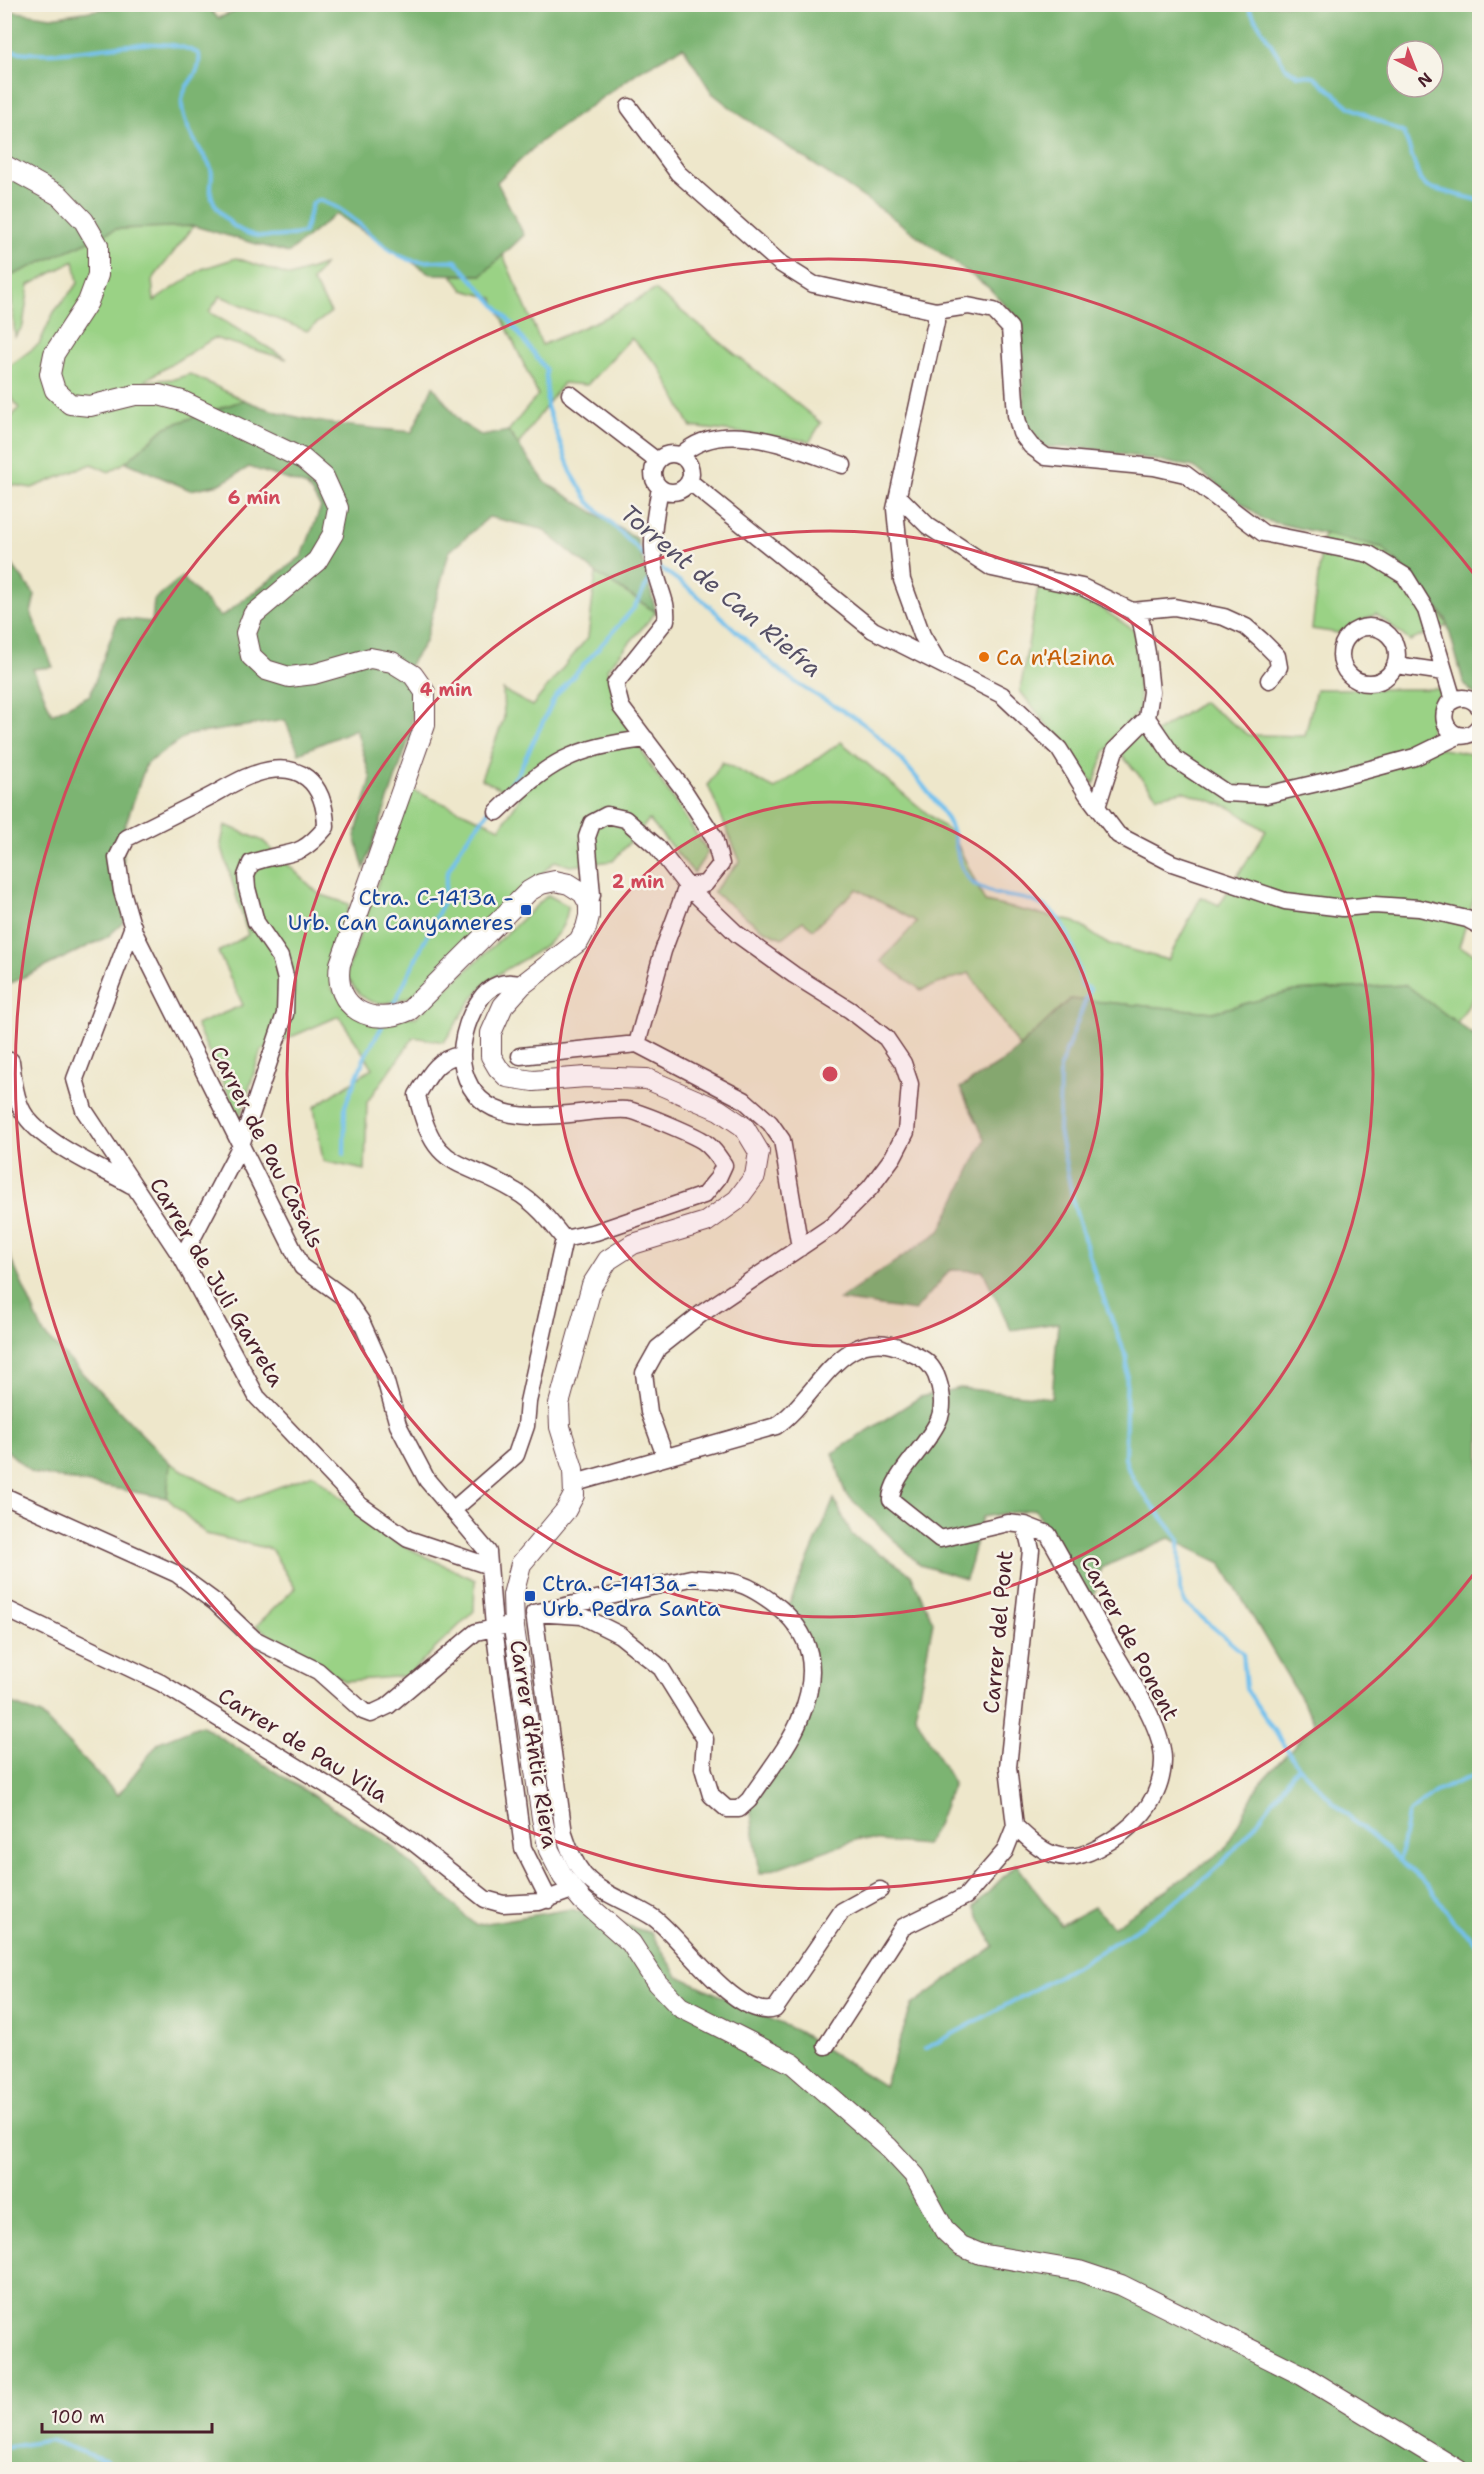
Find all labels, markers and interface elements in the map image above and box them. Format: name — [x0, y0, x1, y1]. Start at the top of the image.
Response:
north arrow — [1385, 39, 1445, 99]
text: N — [1413, 68, 1436, 92]
text: 6 min — [228, 486, 280, 510]
water label: Torrent de Can Riefra — [614, 497, 828, 685]
place label: Ca n'Alzina — [996, 643, 1115, 672]
marker: Ca n'Alzina — [977, 650, 991, 664]
text: 4 min — [420, 678, 472, 702]
text: 2 min — [612, 870, 664, 894]
place label: Ctra. C-1413a - Urb. Can Canyameres — [288, 883, 514, 937]
marker: Ctra. C-1413a - Urb. Can Canyameres — [519, 903, 533, 917]
street label: Carrer de Pau Casals — [203, 1041, 331, 1253]
centre of rings — [820, 1064, 840, 1084]
street label: Carrer de Juli Garreta — [143, 1172, 291, 1392]
street label: Carrer del Pont — [976, 1549, 1020, 1715]
street label: Carrer de Ponent — [1074, 1550, 1186, 1726]
place label: Ctra. C-1413a - Urb. Pedra Santa — [542, 1569, 721, 1623]
marker: Ctra. C-1413a - Urb. Pedra Santa — [523, 1589, 537, 1603]
street label: Carrer d'Antic Riera — [503, 1638, 565, 1851]
street label: Carrer de Pau Vila — [212, 1681, 394, 1809]
scale bar — [42, 2396, 212, 2434]
text: 100 m — [51, 2405, 105, 2429]

